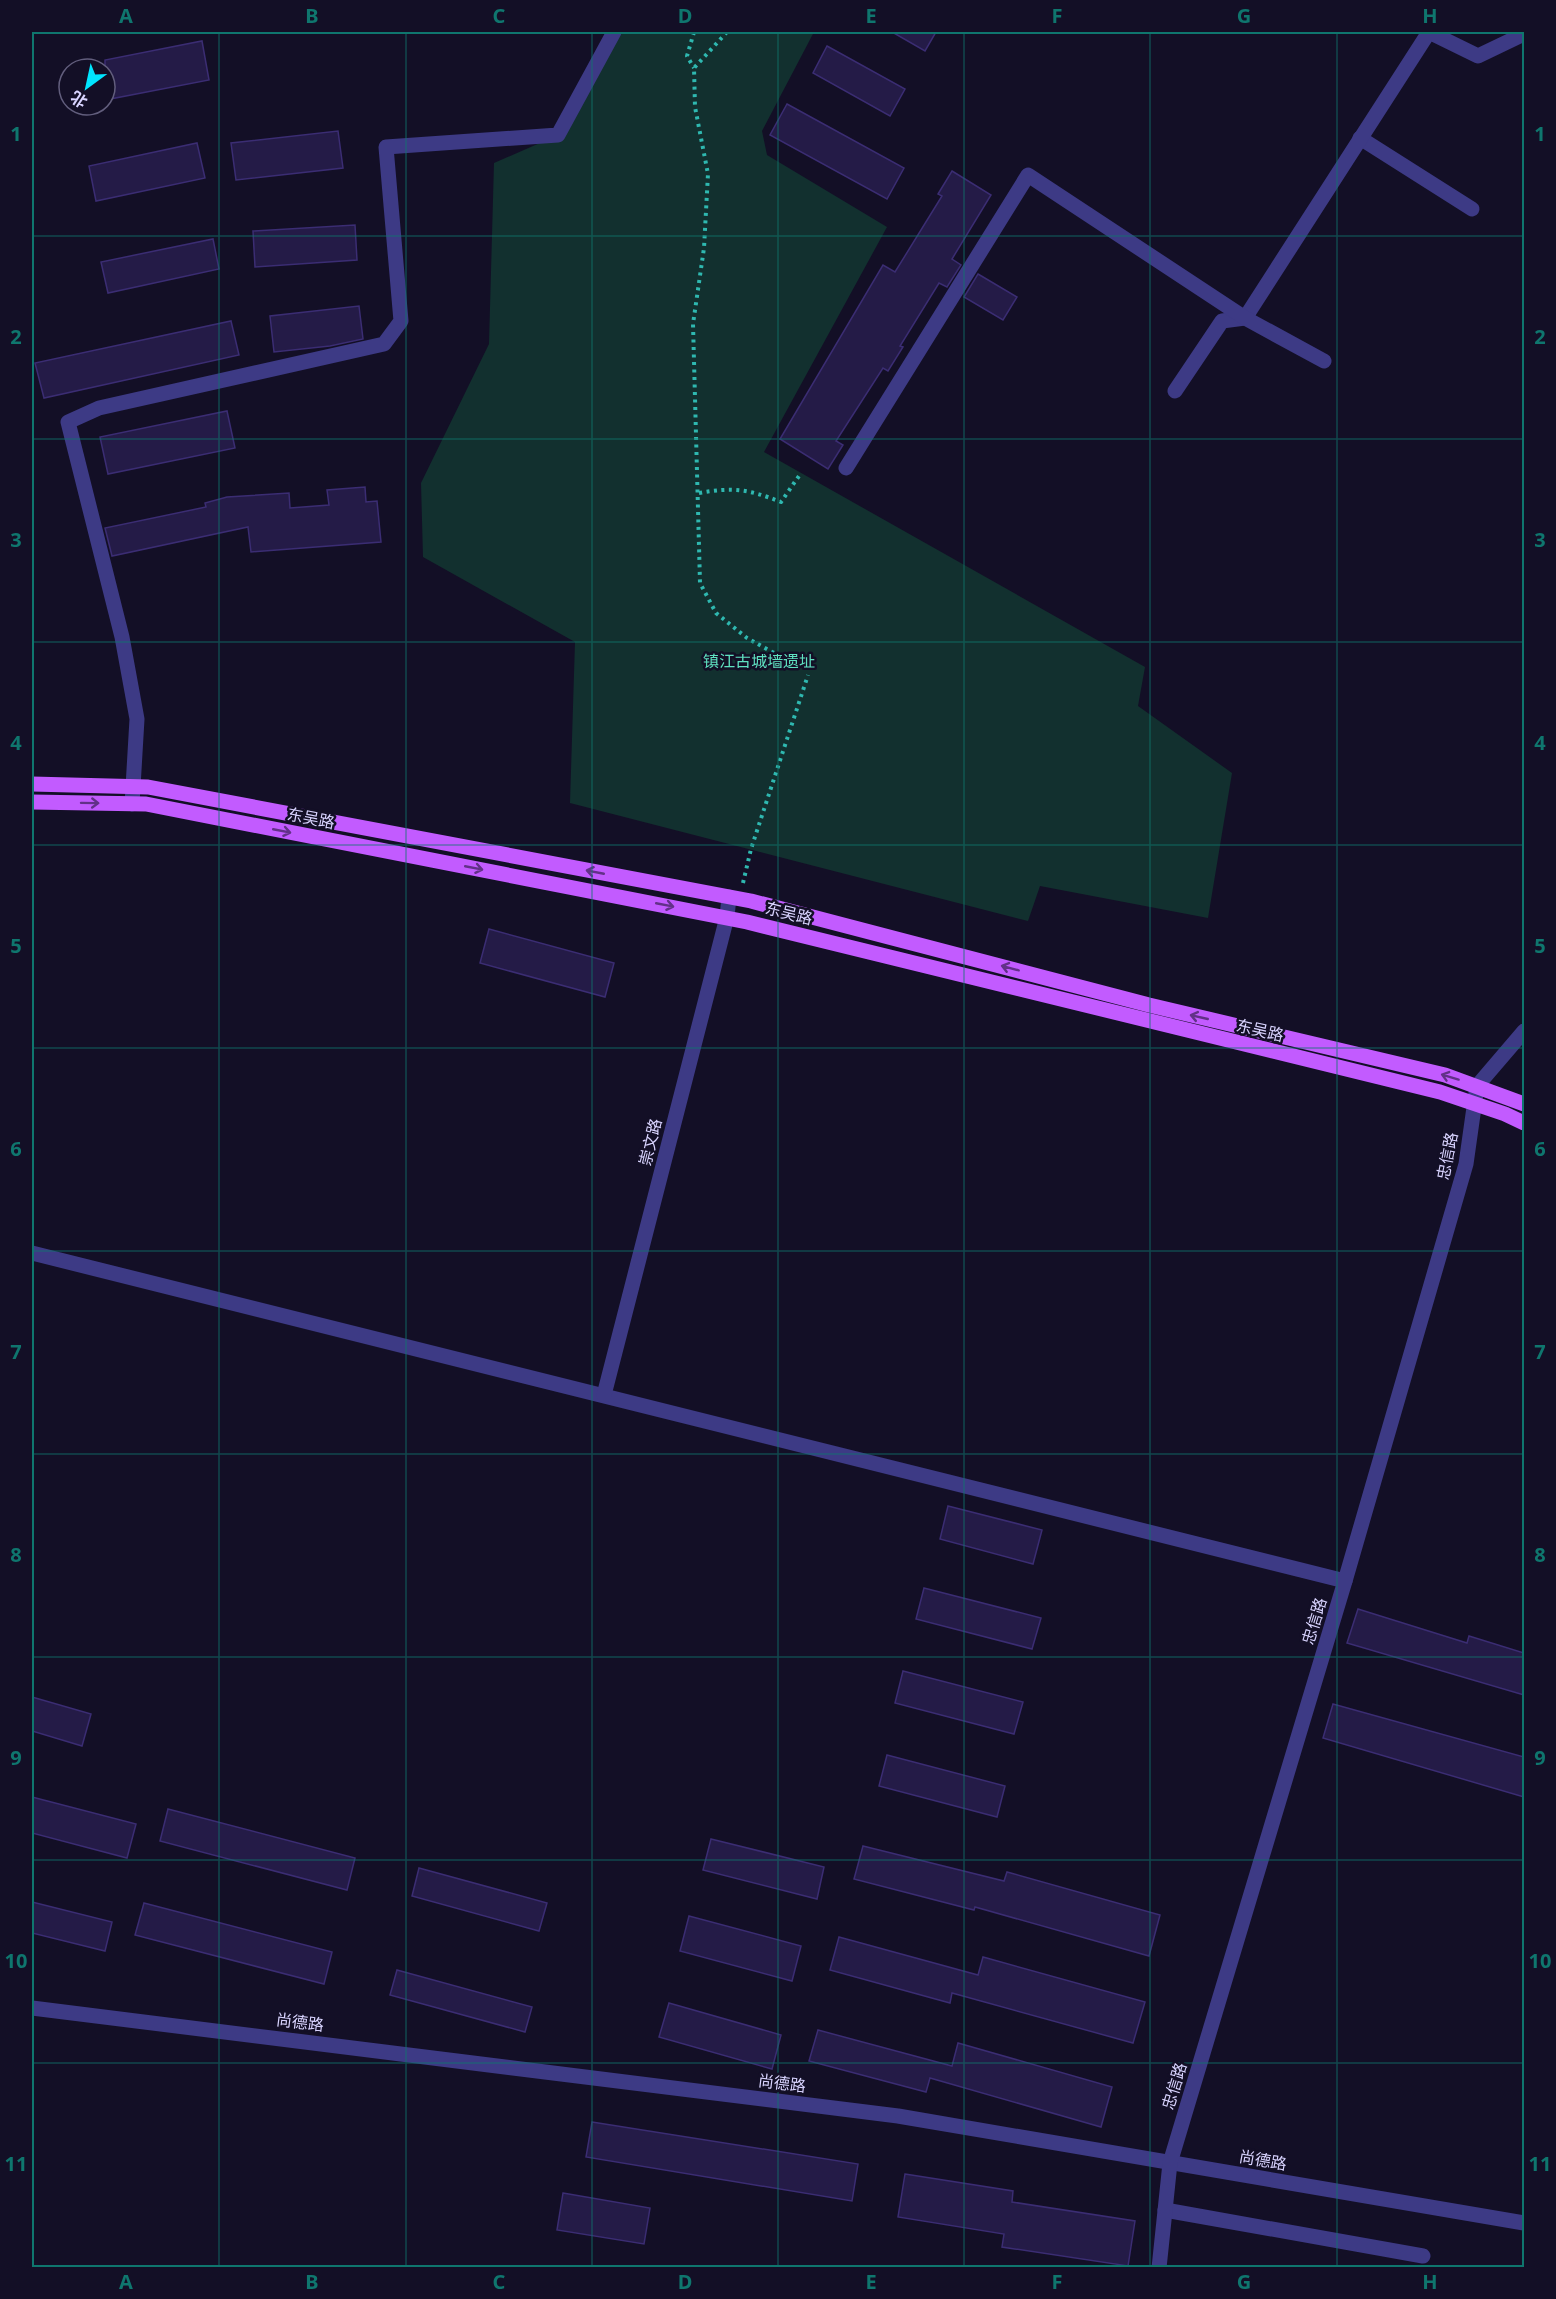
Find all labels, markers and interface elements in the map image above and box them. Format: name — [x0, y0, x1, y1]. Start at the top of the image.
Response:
text: A — [119, 2, 133, 29]
text: B — [305, 2, 319, 29]
text: C — [493, 2, 506, 29]
text: D — [678, 2, 692, 29]
text: E — [865, 2, 877, 29]
text: F — [1052, 2, 1062, 29]
text: G — [1237, 2, 1251, 29]
text: H — [1422, 2, 1438, 29]
north arrow — [57, 57, 117, 117]
text: 北 — [66, 86, 92, 113]
text: 1 — [10, 120, 22, 147]
text: 1 — [1534, 120, 1546, 147]
text: 2 — [10, 323, 22, 350]
text: 2 — [1534, 323, 1546, 350]
text: 3 — [10, 526, 22, 553]
text: 3 — [1534, 526, 1546, 553]
park label: 镇江古城墙遗址 — [703, 650, 815, 672]
text: 4 — [10, 729, 22, 756]
text: 4 — [1534, 729, 1546, 756]
one-way arrow — [79, 797, 99, 809]
street label: 东吴路 — [285, 803, 337, 833]
one-way arrow — [272, 826, 292, 837]
one-way arrow — [463, 863, 483, 874]
one-way arrow — [586, 866, 606, 877]
street label: 东吴路 — [763, 897, 815, 929]
one-way arrow — [655, 900, 674, 911]
text: 5 — [10, 932, 22, 959]
text: 5 — [1534, 932, 1546, 959]
one-way arrow — [1001, 962, 1020, 974]
one-way arrow — [1190, 1010, 1209, 1022]
street label: 东吴路 — [1234, 1014, 1286, 1046]
one-way arrow — [1441, 1071, 1460, 1082]
street label: 崇文路 — [634, 1116, 666, 1168]
street label: 忠信路 — [1432, 1130, 1462, 1182]
text: 6 — [10, 1135, 22, 1162]
text: 6 — [1534, 1135, 1546, 1162]
text: 7 — [10, 1338, 22, 1365]
text: 7 — [1534, 1338, 1546, 1365]
text: 8 — [10, 1541, 22, 1568]
text: 8 — [1534, 1541, 1546, 1568]
street label: 忠信路 — [1296, 1595, 1332, 1647]
text: 9 — [10, 1744, 22, 1771]
text: 9 — [1534, 1744, 1546, 1771]
text: 10 — [5, 1947, 27, 1974]
text: 10 — [1529, 1947, 1551, 1974]
street label: 尚德路 — [275, 2008, 325, 2036]
street label: 忠信路 — [1156, 2060, 1192, 2112]
street label: 尚德路 — [757, 2069, 807, 2097]
street label: 尚德路 — [1237, 2145, 1289, 2175]
text: 11 — [5, 2150, 27, 2177]
text: 11 — [1529, 2150, 1551, 2177]
text: A — [119, 2268, 133, 2295]
text: B — [305, 2268, 319, 2295]
text: C — [493, 2268, 506, 2295]
text: D — [678, 2268, 692, 2295]
text: E — [865, 2268, 877, 2295]
text: F — [1052, 2268, 1062, 2295]
text: G — [1237, 2268, 1251, 2295]
text: H — [1422, 2268, 1438, 2295]

